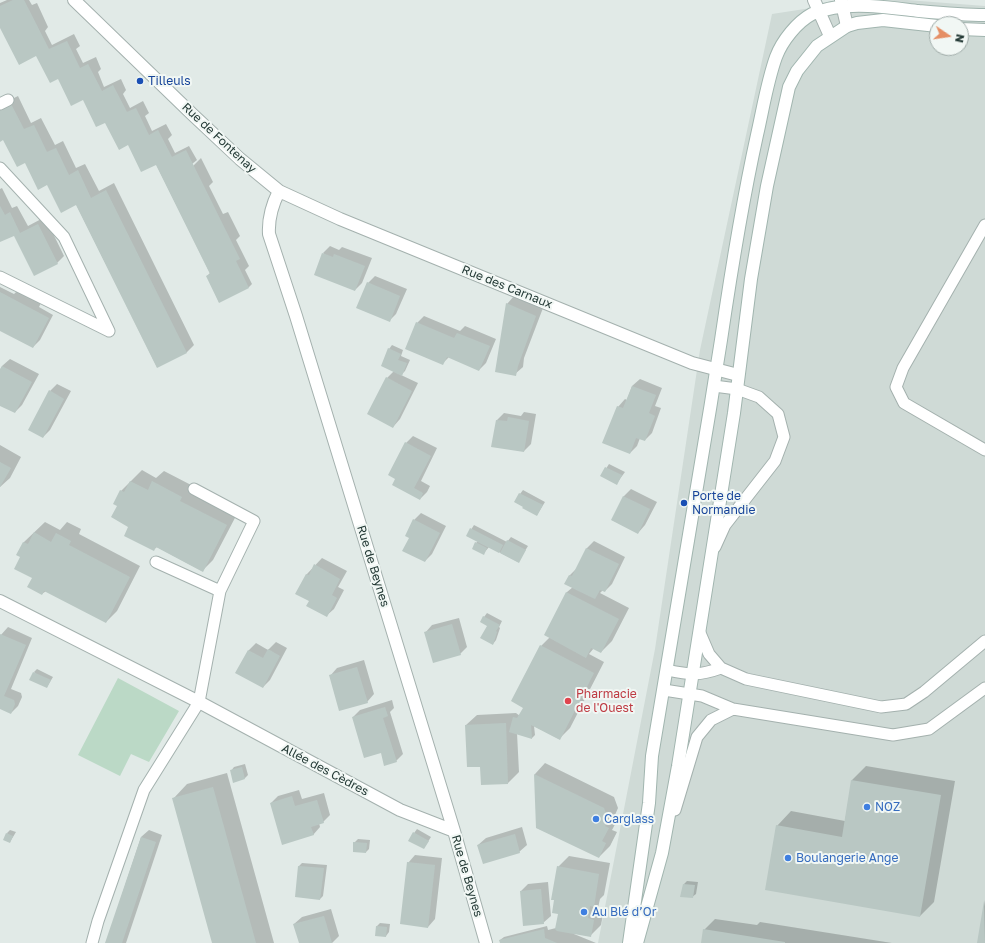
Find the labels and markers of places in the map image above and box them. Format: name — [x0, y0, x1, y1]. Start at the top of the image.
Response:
place label: Tilleuls — [148, 74, 191, 88]
marker: Tilleuls — [135, 76, 145, 86]
place label: Porte de Normandie — [692, 489, 755, 517]
marker: Porte de Normandie — [679, 498, 689, 508]
place label: Pharmacie de l'Ouest — [576, 687, 637, 715]
marker: Pharmacie de l'Ouest — [563, 696, 573, 706]
place label: NOZ — [875, 800, 900, 814]
marker: NOZ — [862, 802, 872, 812]
place label: Carglass — [604, 812, 654, 826]
marker: Carglass — [591, 814, 601, 824]
place label: Boulangerie Ange — [796, 851, 898, 865]
marker: Boulangerie Ange — [783, 853, 793, 863]
place label: Au Blé d’Or — [592, 905, 656, 919]
marker: Au Blé d’Or — [579, 907, 589, 917]

